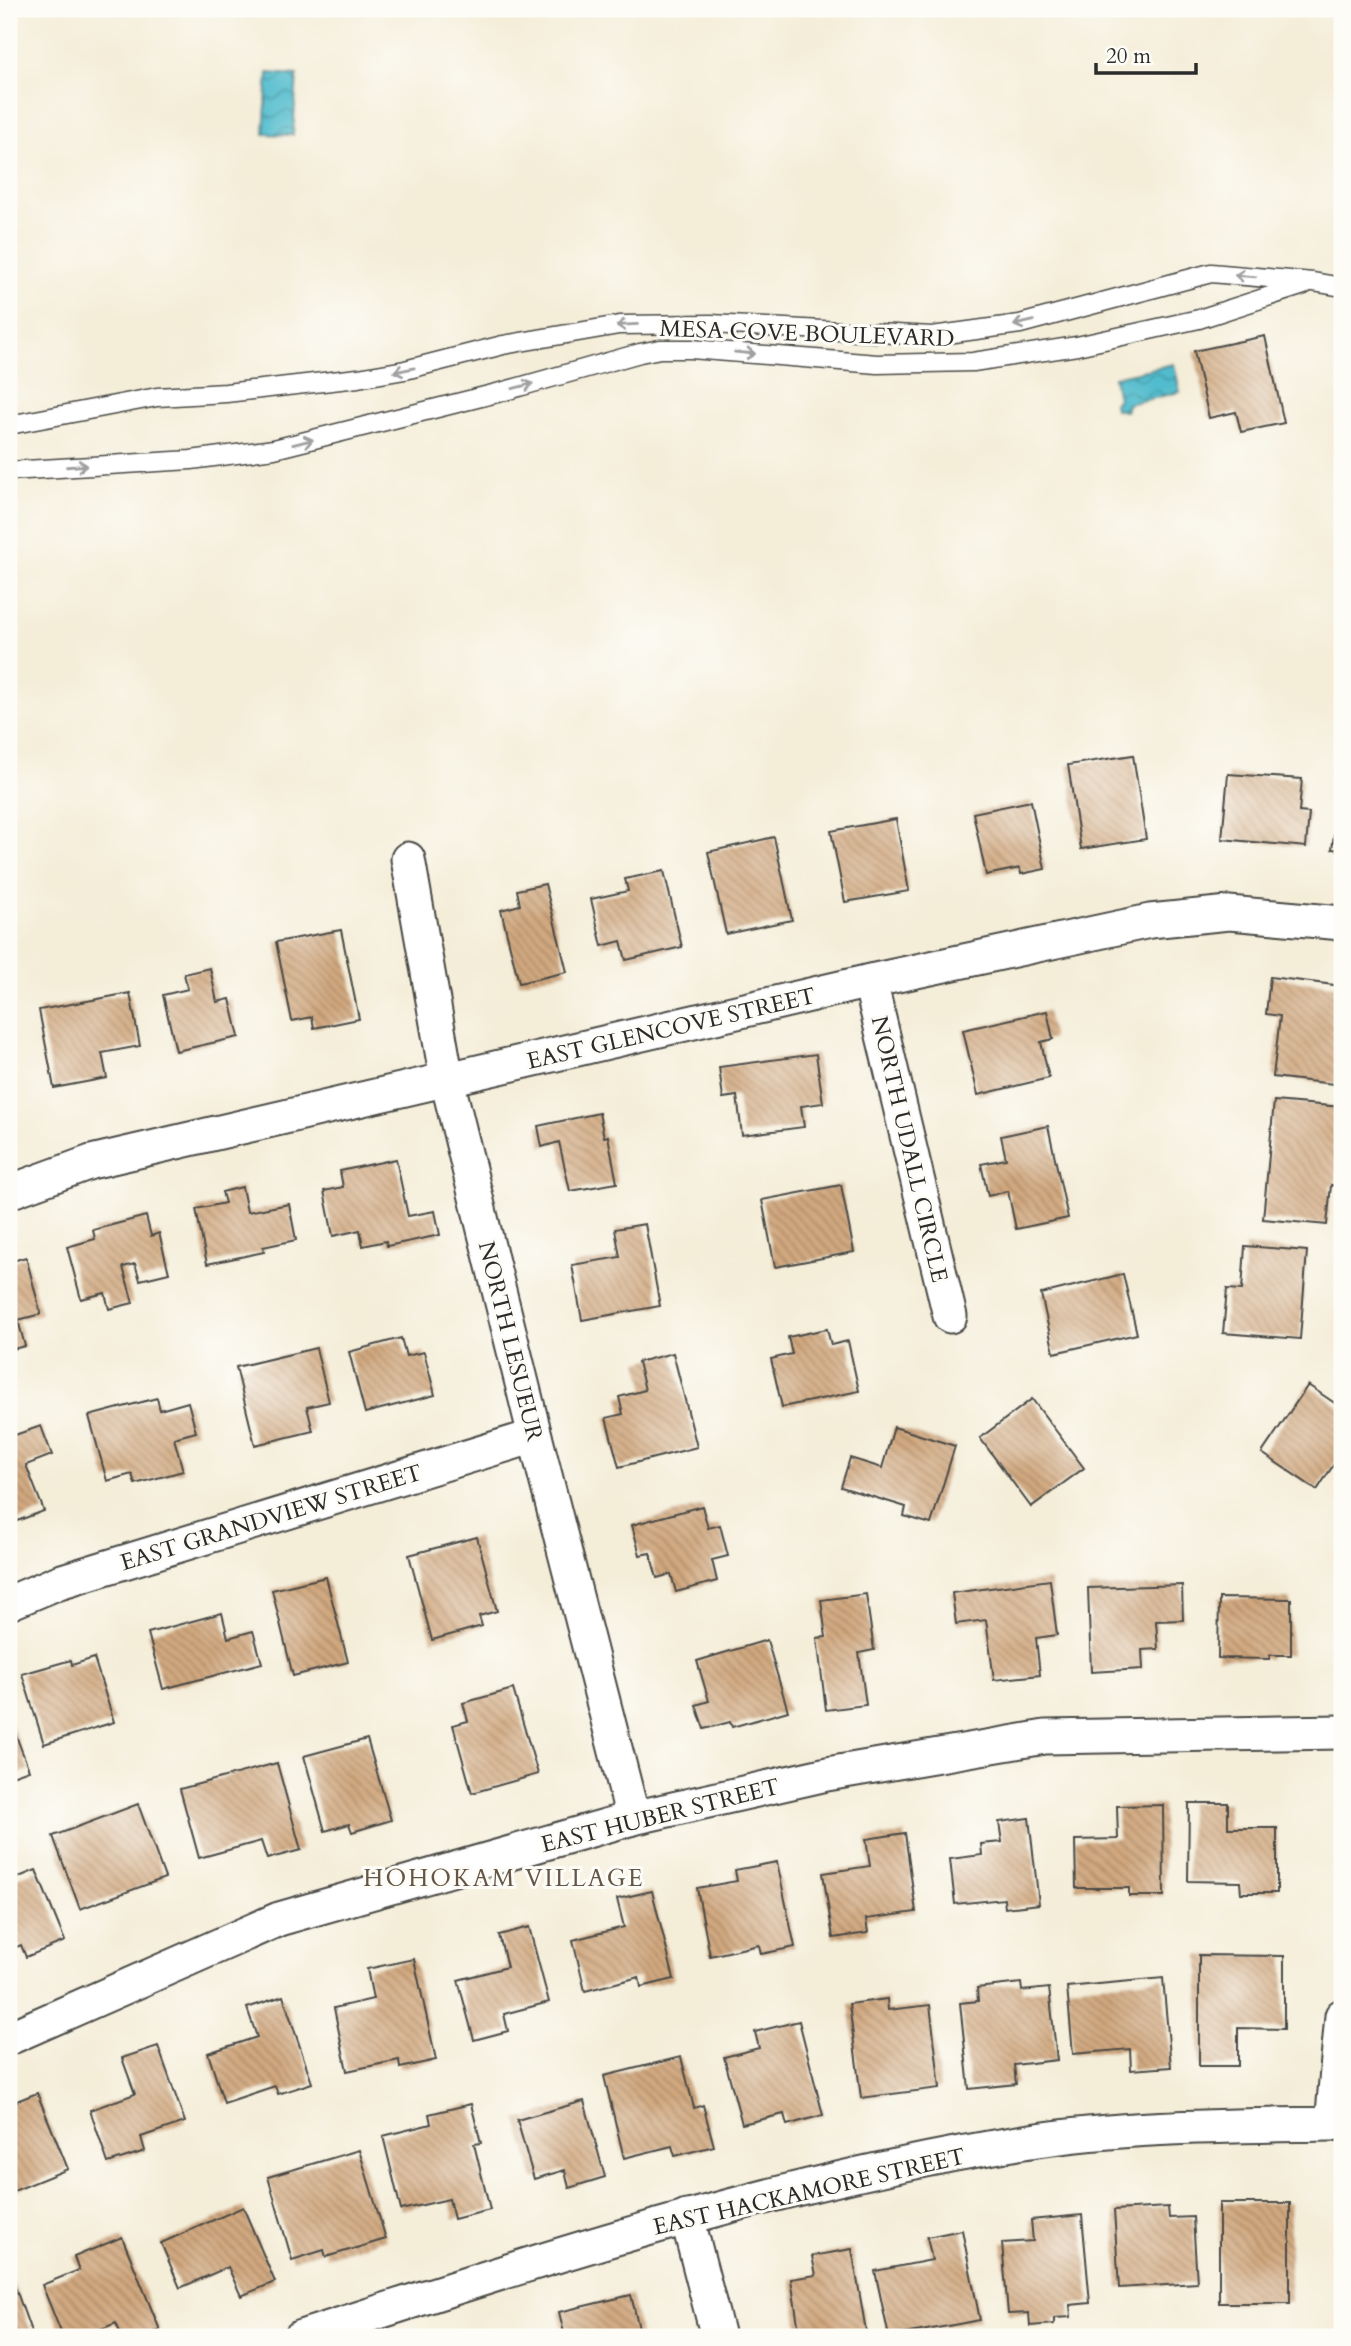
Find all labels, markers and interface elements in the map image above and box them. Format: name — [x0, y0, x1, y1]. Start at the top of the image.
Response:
scale bar — [1096, 32, 1195, 76]
text: 20 m — [1106, 42, 1151, 71]
one-way arrow — [1234, 269, 1257, 282]
street label: MESA COVE BOULEVARD — [659, 313, 955, 354]
one-way arrow — [1013, 316, 1036, 330]
one-way arrow — [615, 318, 638, 331]
one-way arrow — [734, 347, 756, 360]
one-way arrow — [393, 364, 416, 377]
one-way arrow — [512, 379, 534, 392]
one-way arrow — [291, 435, 314, 448]
one-way arrow — [65, 459, 88, 472]
street label: EAST GLENCOVE STREET — [524, 980, 819, 1077]
street label: NORTH UDALL CIRCLE — [864, 1013, 955, 1285]
street label: NORTH LESUEUR — [471, 1238, 550, 1444]
street label: EAST GRANDVIEW STREET — [116, 1457, 426, 1578]
street label: EAST HUBER STREET — [538, 1771, 783, 1860]
district label: HOHOKAM VILLAGE — [363, 1862, 645, 1895]
street label: EAST HACKAMORE STREET — [650, 2140, 968, 2242]

